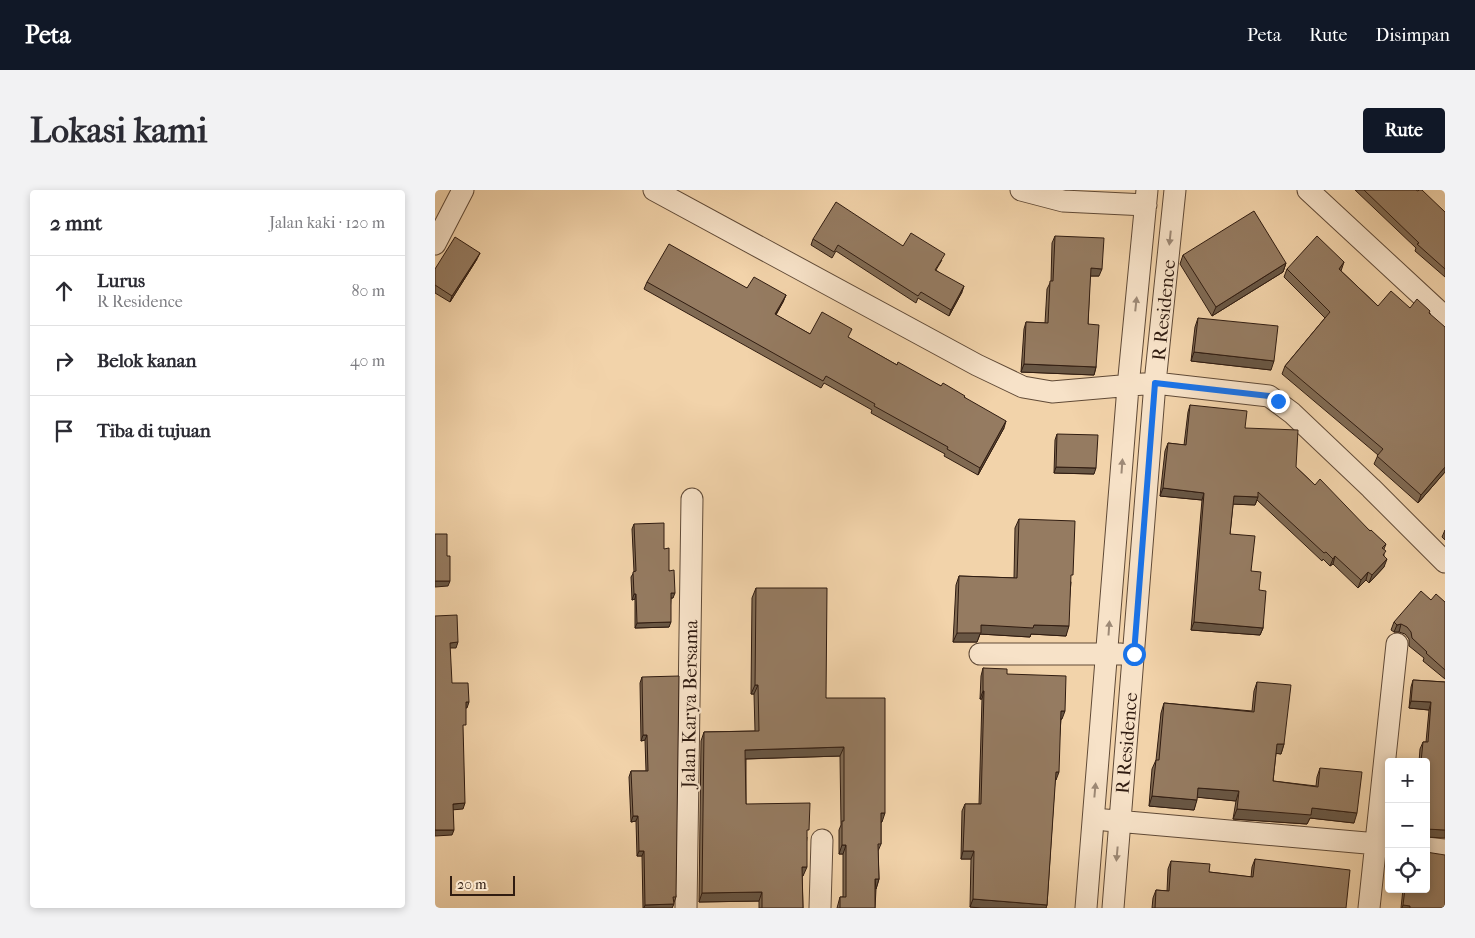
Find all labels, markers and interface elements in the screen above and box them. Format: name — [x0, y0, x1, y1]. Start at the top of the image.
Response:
text: Peta — [25, 21, 70, 49]
text: Peta — [1247, 25, 1281, 46]
text: Rute — [1309, 25, 1347, 46]
text: Disimpan — [1375, 25, 1450, 46]
button: Rute — [1363, 108, 1445, 153]
text: Lokasi kami — [30, 110, 207, 151]
text: 2 mnt — [50, 211, 102, 235]
text: Jalan kaki · 120 m — [269, 213, 385, 232]
one-way arrow — [1166, 231, 1174, 247]
street label: R Residence — [1148, 258, 1180, 362]
text: Lurus — [97, 270, 145, 292]
icon: ahead — [50, 277, 78, 305]
text: 80 m — [351, 281, 385, 300]
text: R Residence — [97, 292, 183, 311]
one-way arrow — [1132, 296, 1140, 312]
icon: right — [50, 347, 78, 375]
text: Belok kanan — [97, 350, 197, 372]
text: 40 m — [350, 351, 385, 370]
route end — [1267, 390, 1290, 413]
icon: arrive — [50, 417, 78, 445]
text: Tiba di tujuan — [97, 420, 211, 442]
one-way arrow — [1118, 457, 1126, 473]
street label: Jalan Karya Bersama — [677, 619, 702, 790]
one-way arrow — [1106, 619, 1114, 635]
route start — [1123, 643, 1146, 666]
street label: R Residence — [1112, 691, 1142, 795]
map controls — [1385, 758, 1430, 893]
button: + — [1385, 758, 1430, 803]
one-way arrow — [1091, 781, 1099, 797]
button: − — [1385, 803, 1430, 848]
one-way arrow — [1113, 846, 1121, 862]
button: locate — [1385, 848, 1430, 893]
scale bar — [450, 873, 515, 896]
text: 20 m — [457, 876, 487, 893]

